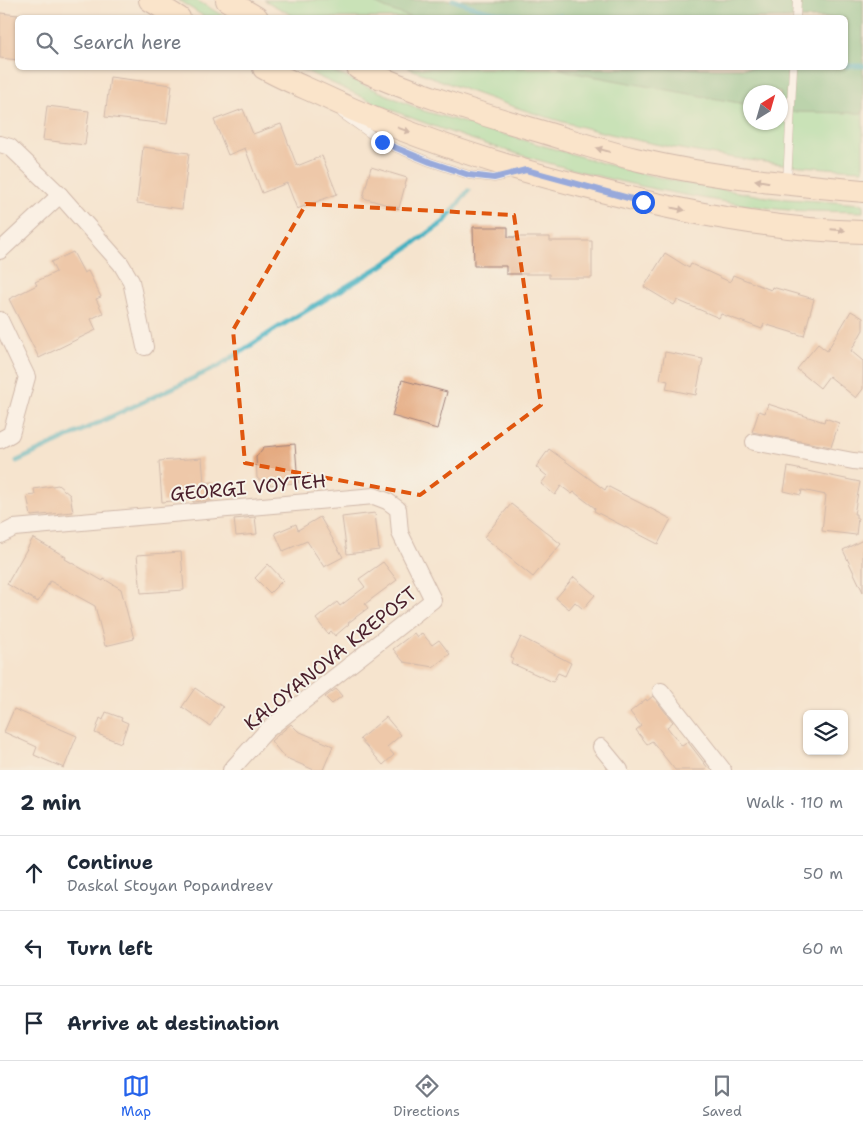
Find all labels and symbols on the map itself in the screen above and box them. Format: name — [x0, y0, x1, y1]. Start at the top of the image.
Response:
north arrow — [743, 85, 788, 130]
one-way arrow — [397, 126, 412, 134]
route end — [371, 131, 394, 154]
one-way arrow — [595, 145, 610, 153]
one-way arrow — [754, 177, 770, 185]
route start — [632, 191, 655, 214]
one-way arrow — [670, 205, 686, 213]
one-way arrow — [831, 227, 847, 235]
street label: GEORGI VOYTEH — [169, 468, 327, 507]
street label: KALOYANOVA KREPOST — [239, 581, 422, 736]

